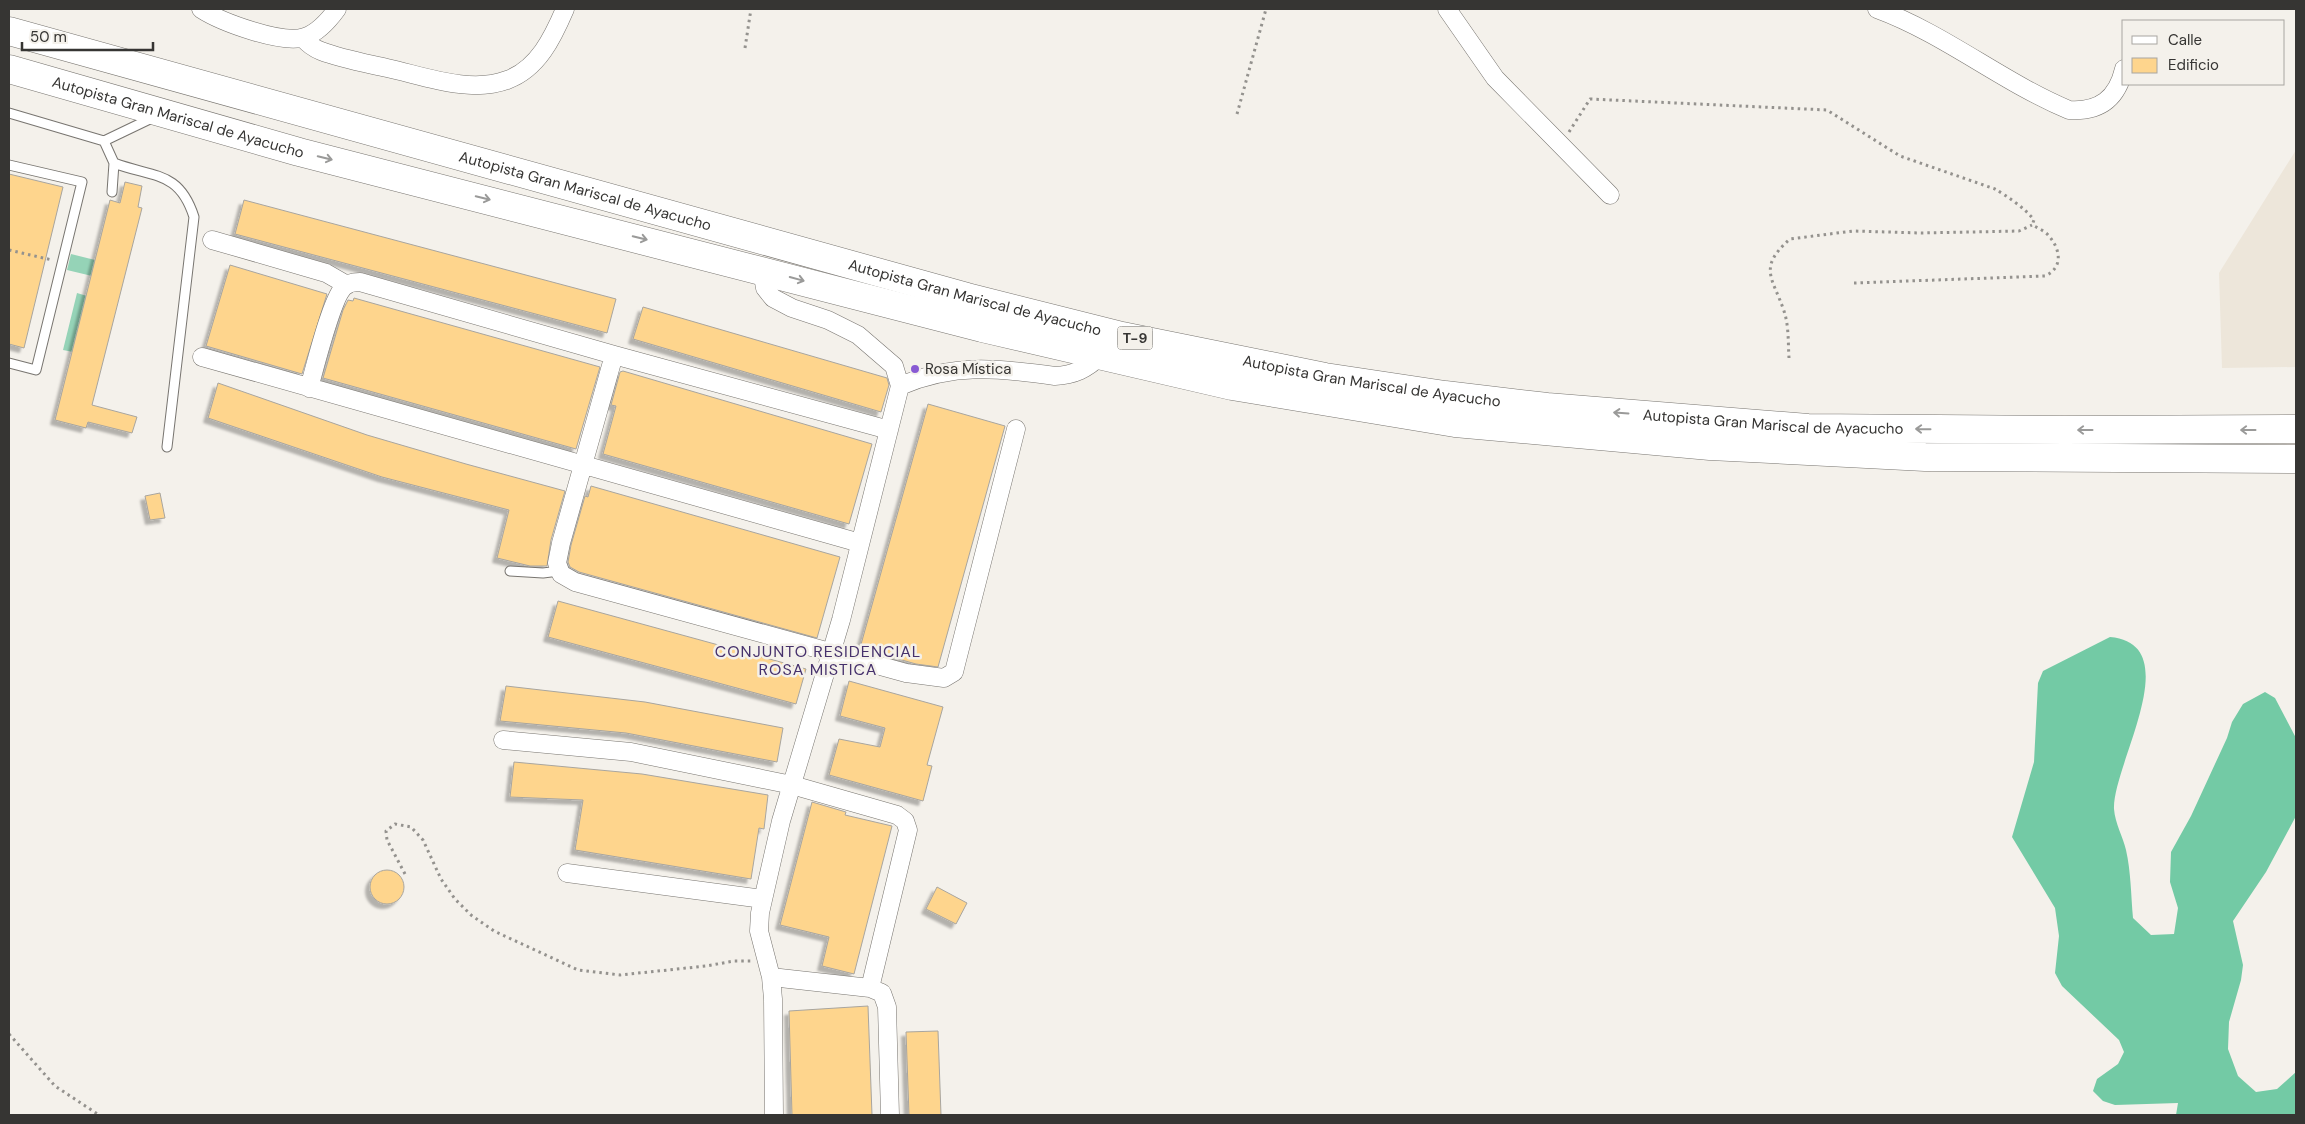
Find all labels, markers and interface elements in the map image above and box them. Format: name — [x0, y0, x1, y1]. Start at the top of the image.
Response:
scale bar — [22, 20, 154, 52]
legend — [2122, 20, 2285, 85]
text: 50 m — [30, 27, 67, 47]
text: Calle — [2168, 30, 2202, 50]
text: Edificio — [2168, 55, 2219, 75]
street label: Autopista Gran Mariscal de Ayacucho — [50, 72, 306, 163]
street label: Autopista Gran Mariscal de Ayacucho — [457, 146, 714, 236]
one-way arrow — [317, 154, 333, 163]
one-way arrow — [474, 194, 490, 203]
one-way arrow — [631, 234, 647, 244]
street label: Autopista Gran Mariscal de Ayacucho — [846, 255, 1104, 340]
one-way arrow — [789, 275, 805, 284]
road number: T-9 — [1118, 326, 1152, 349]
street label: Autopista Gran Mariscal de Ayacucho — [1241, 351, 1502, 411]
place label: Rosa Mística — [925, 359, 1011, 379]
marker: Rosa Mística — [909, 363, 921, 375]
street label: Autopista Gran Mariscal de Ayacucho — [1642, 405, 1904, 439]
one-way arrow — [1613, 408, 1629, 418]
one-way arrow — [1915, 424, 1931, 434]
one-way arrow — [2077, 425, 2094, 435]
one-way arrow — [2240, 425, 2256, 435]
district label: CONJUNTO RESIDENCIAL ROSA MISTICA — [715, 641, 921, 680]

